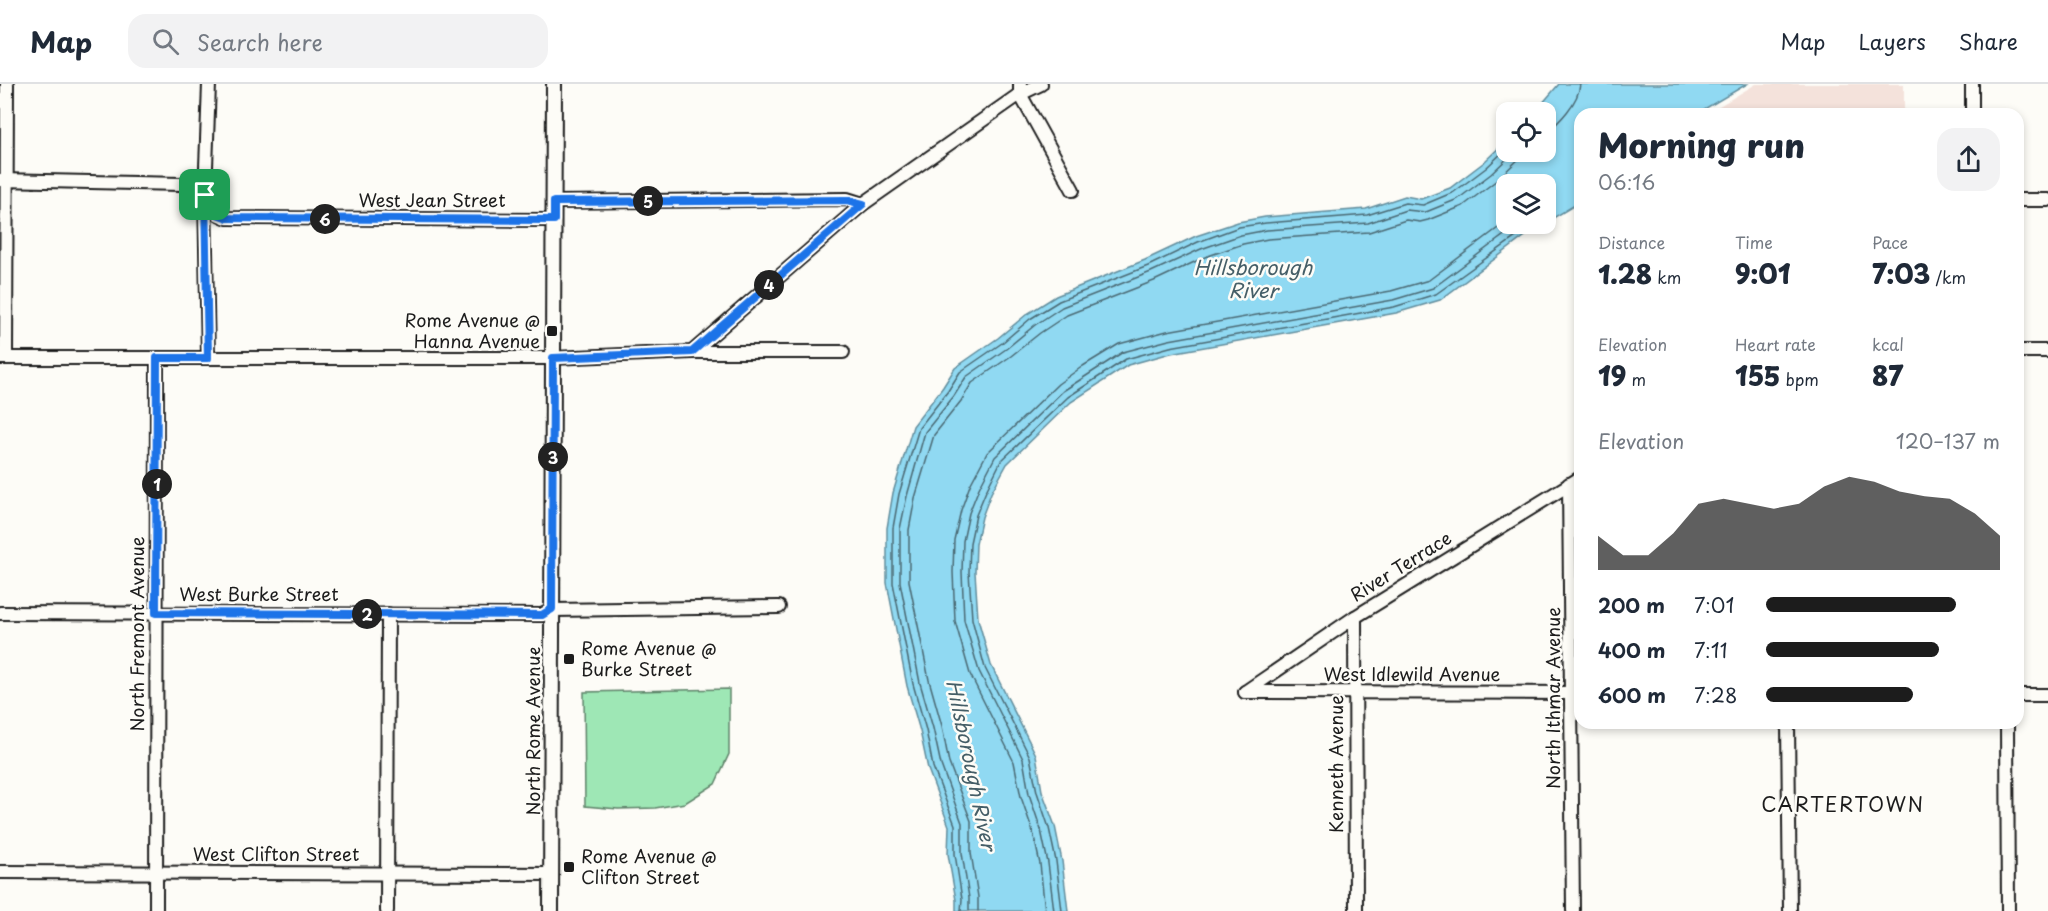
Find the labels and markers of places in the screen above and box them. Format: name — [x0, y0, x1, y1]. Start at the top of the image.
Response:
pin — [179, 169, 230, 220]
pin: 5 — [633, 186, 663, 216]
pin: 6 — [310, 204, 340, 234]
pin: 4 — [754, 270, 784, 300]
place label: Rome Avenue @ Hanna Avenue — [404, 306, 540, 354]
marker: Rome Avenue @ Hanna Avenue — [545, 324, 559, 338]
pin: 3 — [538, 442, 568, 472]
pin: 1 — [142, 469, 172, 499]
pin: 2 — [352, 599, 382, 629]
place label: Rome Avenue @ Burke Street — [581, 634, 717, 682]
marker: Rome Avenue @ Burke Street — [562, 652, 576, 666]
place label: Rome Avenue @ Clifton Street — [581, 842, 717, 890]
marker: Rome Avenue @ Clifton Street — [562, 860, 576, 874]

